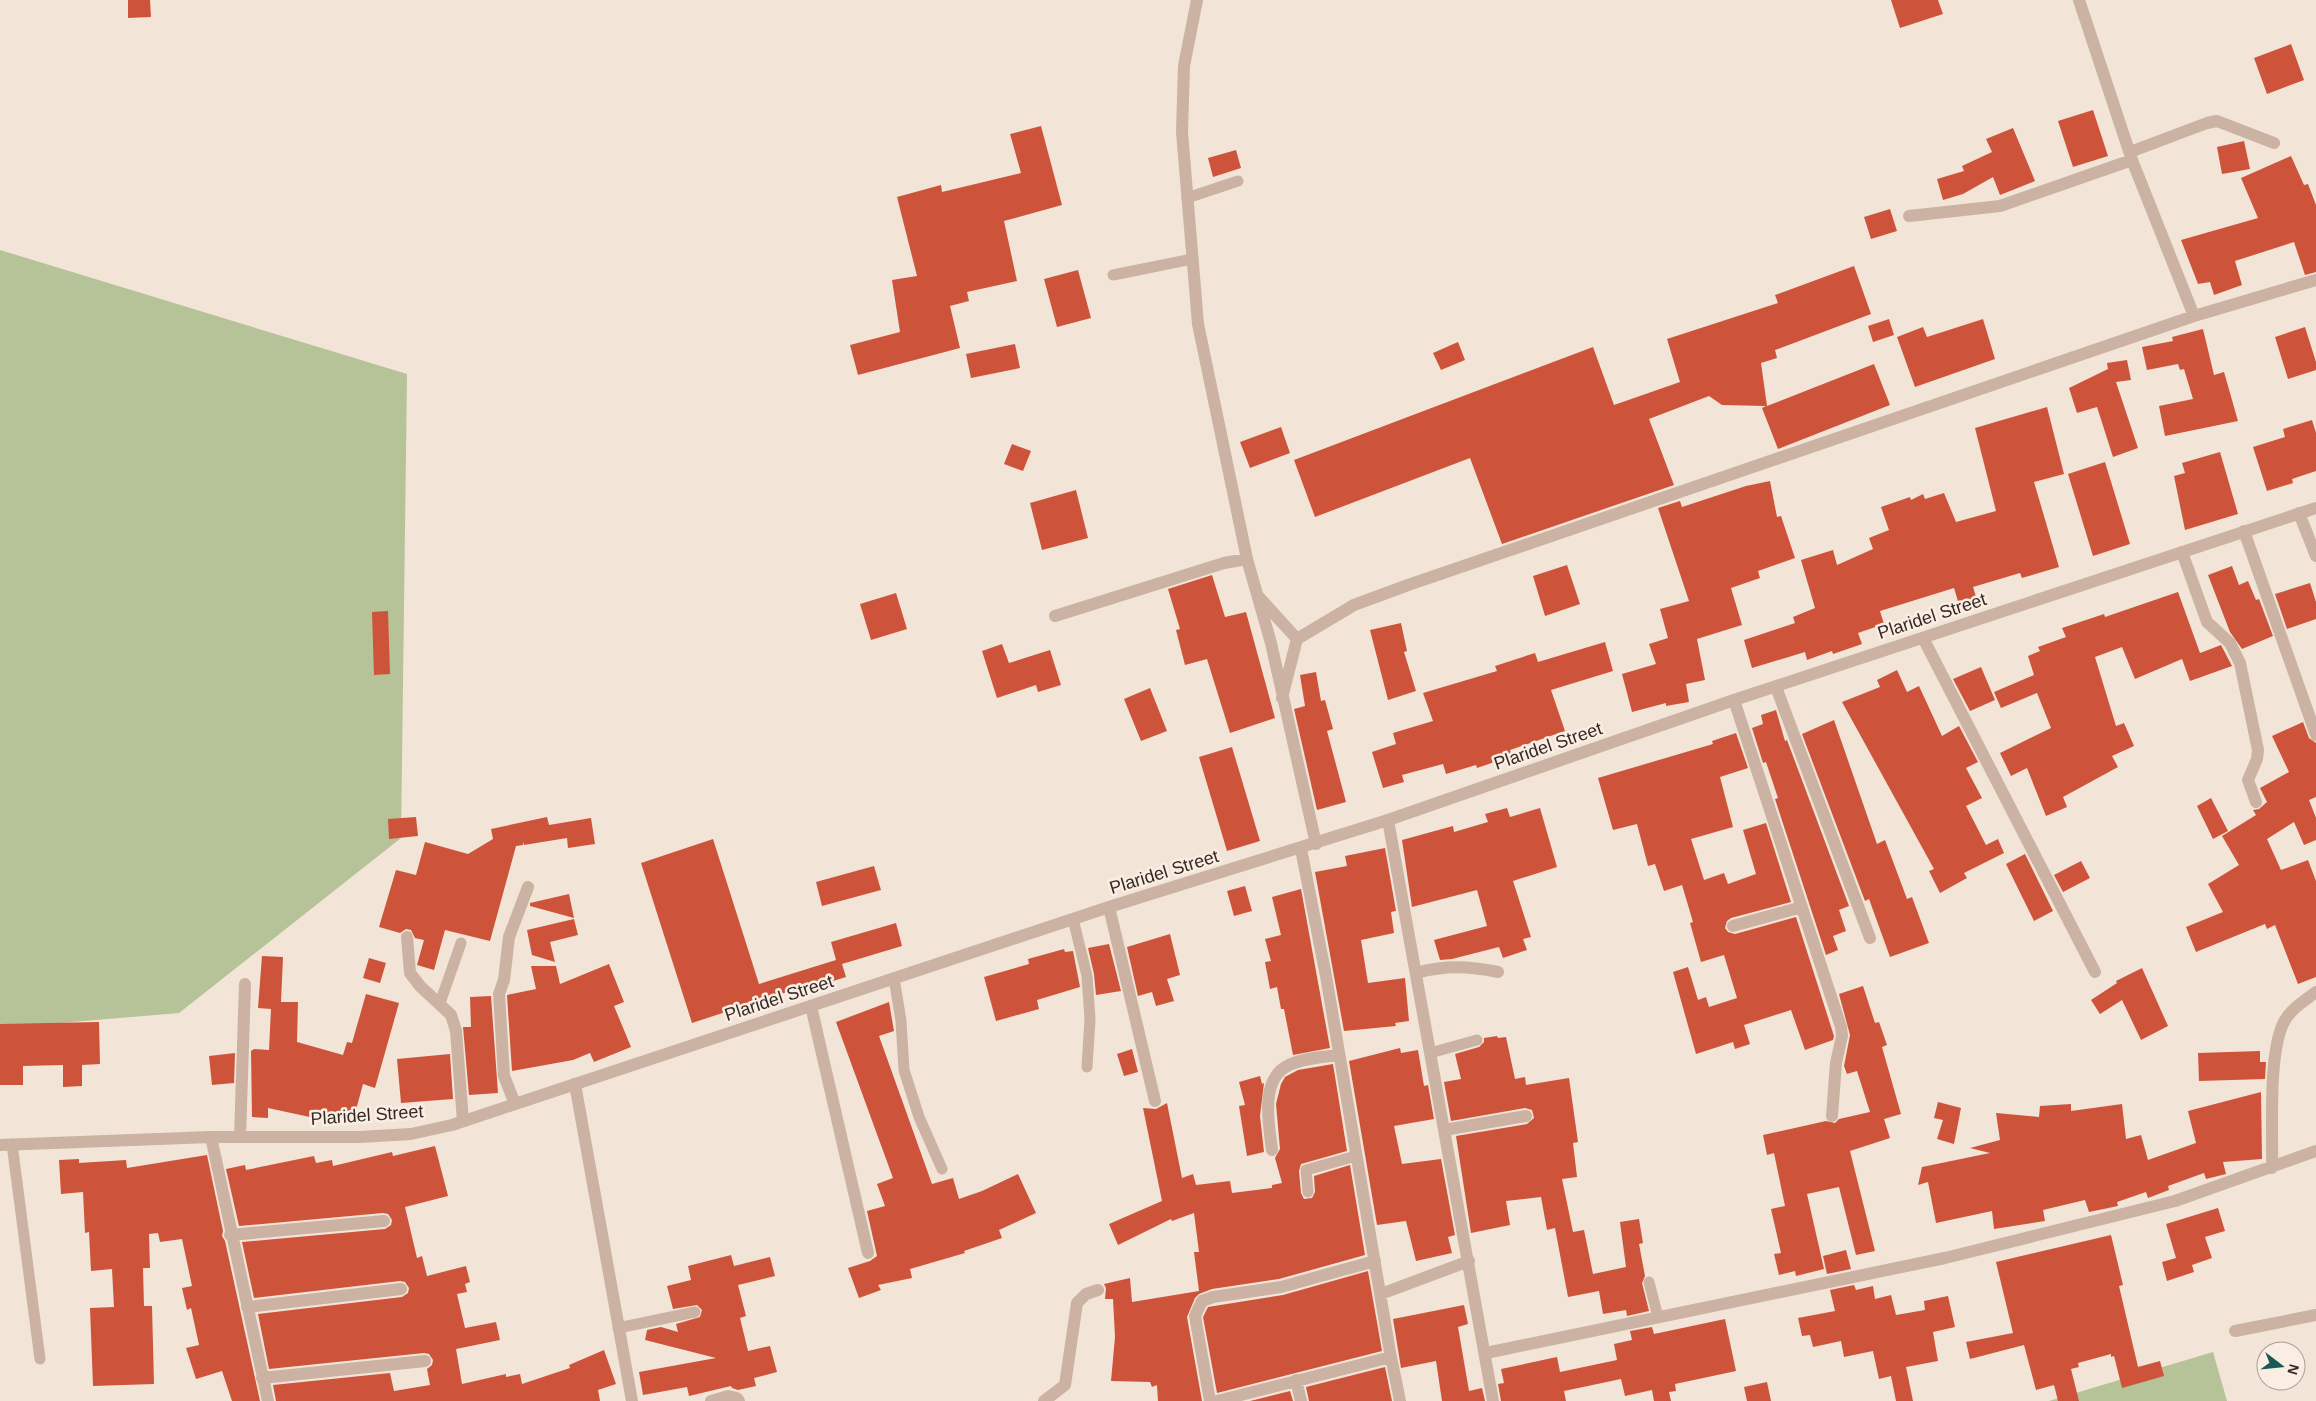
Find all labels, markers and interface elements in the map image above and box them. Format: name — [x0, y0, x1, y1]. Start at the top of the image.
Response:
street label: Plaridel Street — [1875, 589, 1989, 643]
street label: Plaridel Street — [1491, 718, 1605, 774]
street label: Plaridel Street — [1107, 846, 1221, 898]
street label: Plaridel Street — [722, 971, 836, 1025]
street label: Plaridel Street — [310, 1101, 424, 1129]
north arrow — [2256, 1341, 2306, 1391]
text: N — [2284, 1363, 2303, 1377]

